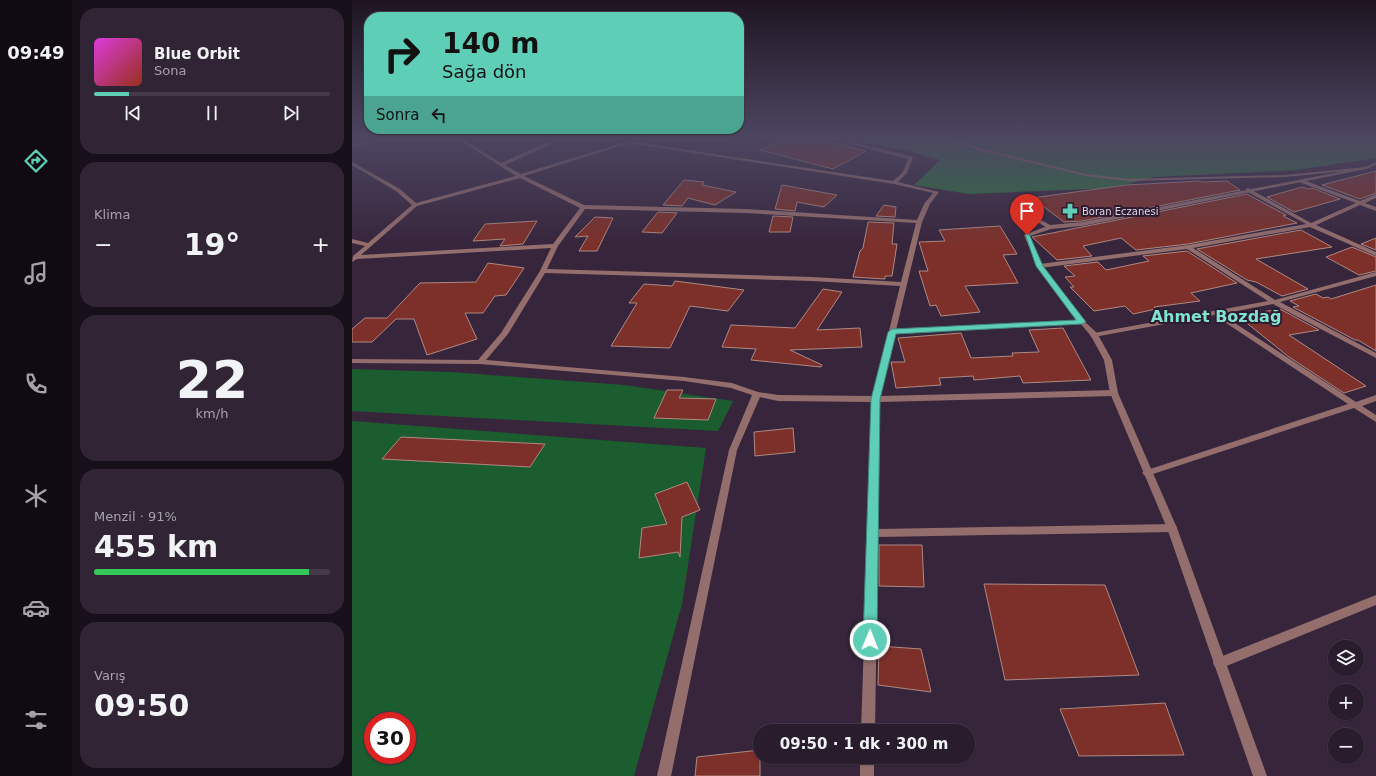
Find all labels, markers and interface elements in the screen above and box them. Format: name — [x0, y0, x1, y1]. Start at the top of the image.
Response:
text: 140 m — [442, 27, 539, 60]
icon: right — [376, 28, 428, 80]
text: 09:49 — [7, 42, 65, 63]
text: Blue Orbit — [154, 45, 240, 63]
text: Sağa dön — [442, 61, 526, 82]
text: Sona — [154, 63, 186, 78]
icon: previous — [122, 102, 144, 124]
icon: pause — [201, 102, 223, 124]
icon: next — [280, 102, 302, 124]
icon: left — [428, 104, 450, 126]
text: Sonra — [376, 106, 420, 124]
icon: directions — [22, 147, 50, 175]
pin — [1010, 194, 1044, 235]
icon: arrive — [1016, 200, 1038, 222]
pharmacy icon: Boran Eczanesi — [1061, 202, 1079, 220]
place label: Boran Eczanesi — [1082, 206, 1158, 217]
text: Klima — [94, 207, 130, 222]
text: 19° — [184, 227, 240, 262]
text: − — [94, 232, 112, 257]
text: + — [312, 232, 330, 257]
icon: music — [22, 259, 50, 287]
district label: Ahmet Bozdağ — [1151, 307, 1281, 326]
text: 22 — [176, 350, 248, 410]
icon: phone — [22, 370, 50, 398]
text: km/h — [196, 406, 228, 421]
icon: climate — [22, 482, 50, 510]
text: Menzil · 91% — [94, 509, 177, 524]
text: 455 km — [94, 529, 218, 564]
icon: car — [22, 594, 50, 622]
position arrow — [849, 619, 891, 661]
map controls — [1328, 640, 1364, 764]
button: layers — [1328, 640, 1364, 676]
text: Varış — [94, 668, 126, 683]
button: + — [1328, 684, 1364, 720]
text: 09:50 — [94, 688, 190, 723]
icon: filters — [22, 706, 50, 734]
speed limit sign: 30 — [364, 712, 416, 764]
button: − — [1328, 728, 1364, 764]
text: 09:50 · 1 dk · 300 m — [780, 735, 948, 753]

